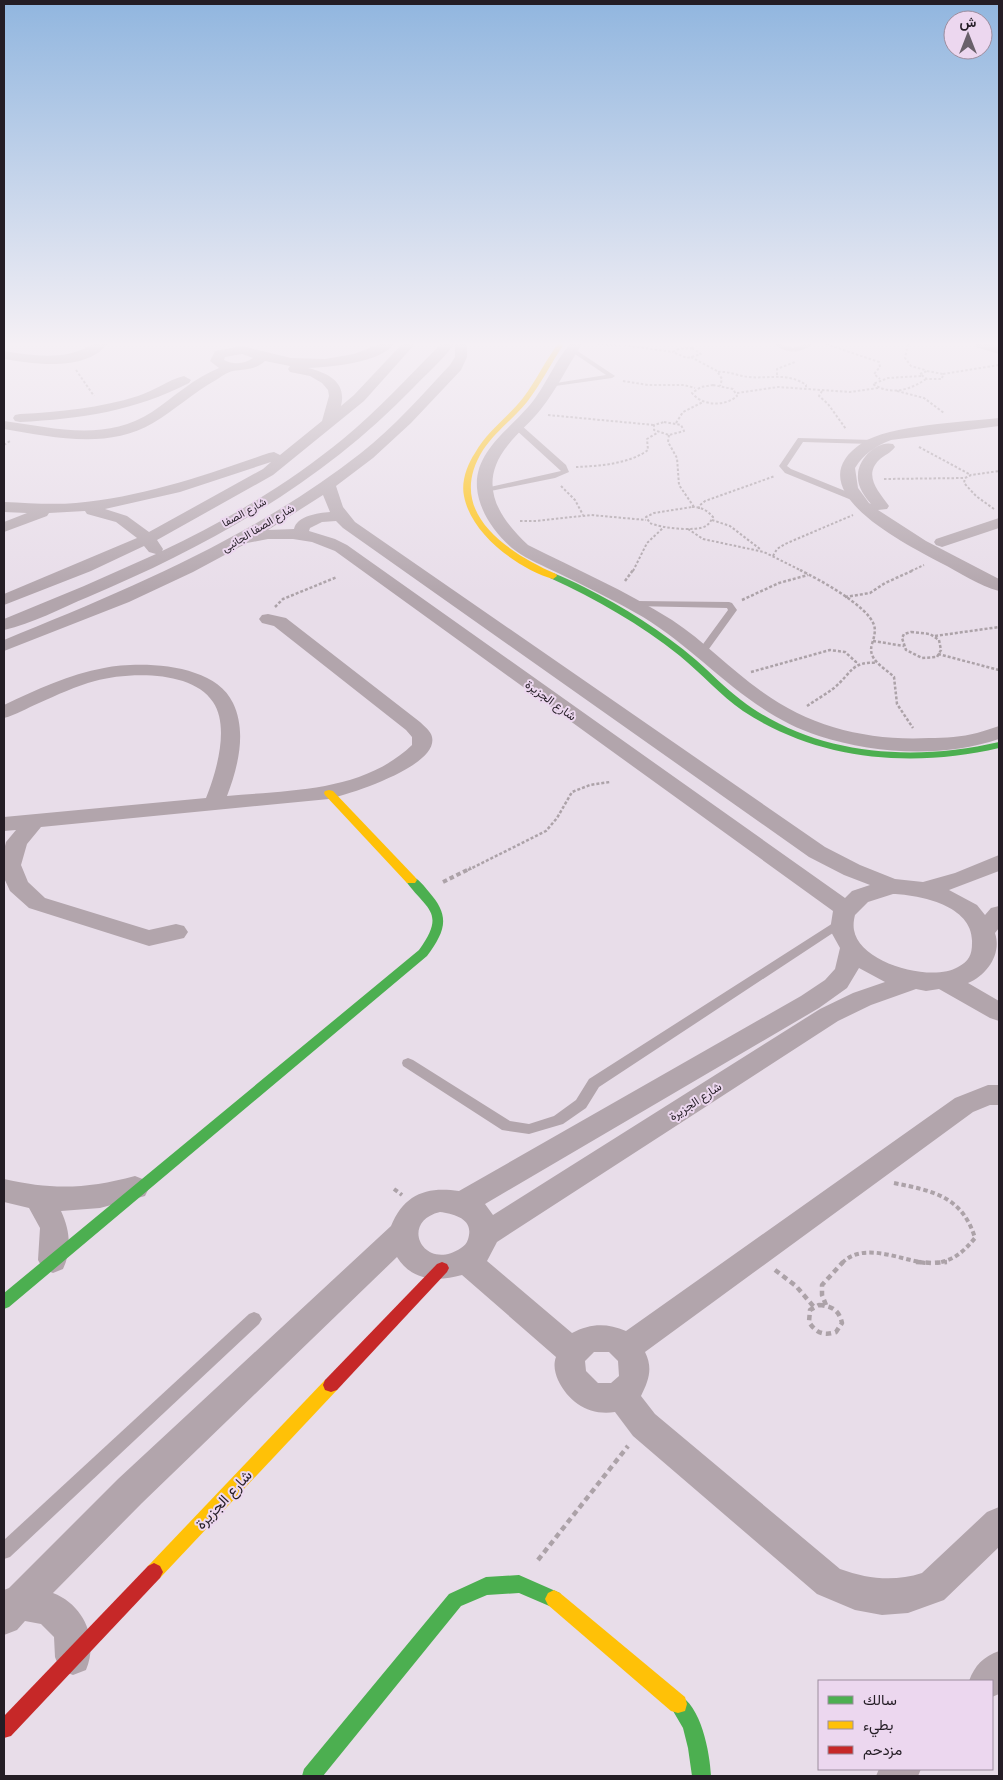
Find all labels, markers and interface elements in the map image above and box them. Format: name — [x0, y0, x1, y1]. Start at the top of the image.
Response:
north arrow — [943, 10, 993, 60]
text: ش — [960, 12, 977, 31]
street label: شارع الصفا — [219, 494, 269, 531]
street label: شارع الصفا الجانبى — [219, 501, 298, 556]
street label: شارع الجزيرة — [521, 676, 579, 725]
street label: شارع الجزيرة — [666, 1078, 725, 1125]
street label: شارع الجزيرة — [190, 1465, 257, 1534]
legend — [818, 1680, 993, 1770]
text: سالك — [863, 1689, 897, 1709]
text: بطيء — [863, 1714, 893, 1738]
text: مزدحم — [863, 1739, 902, 1760]

